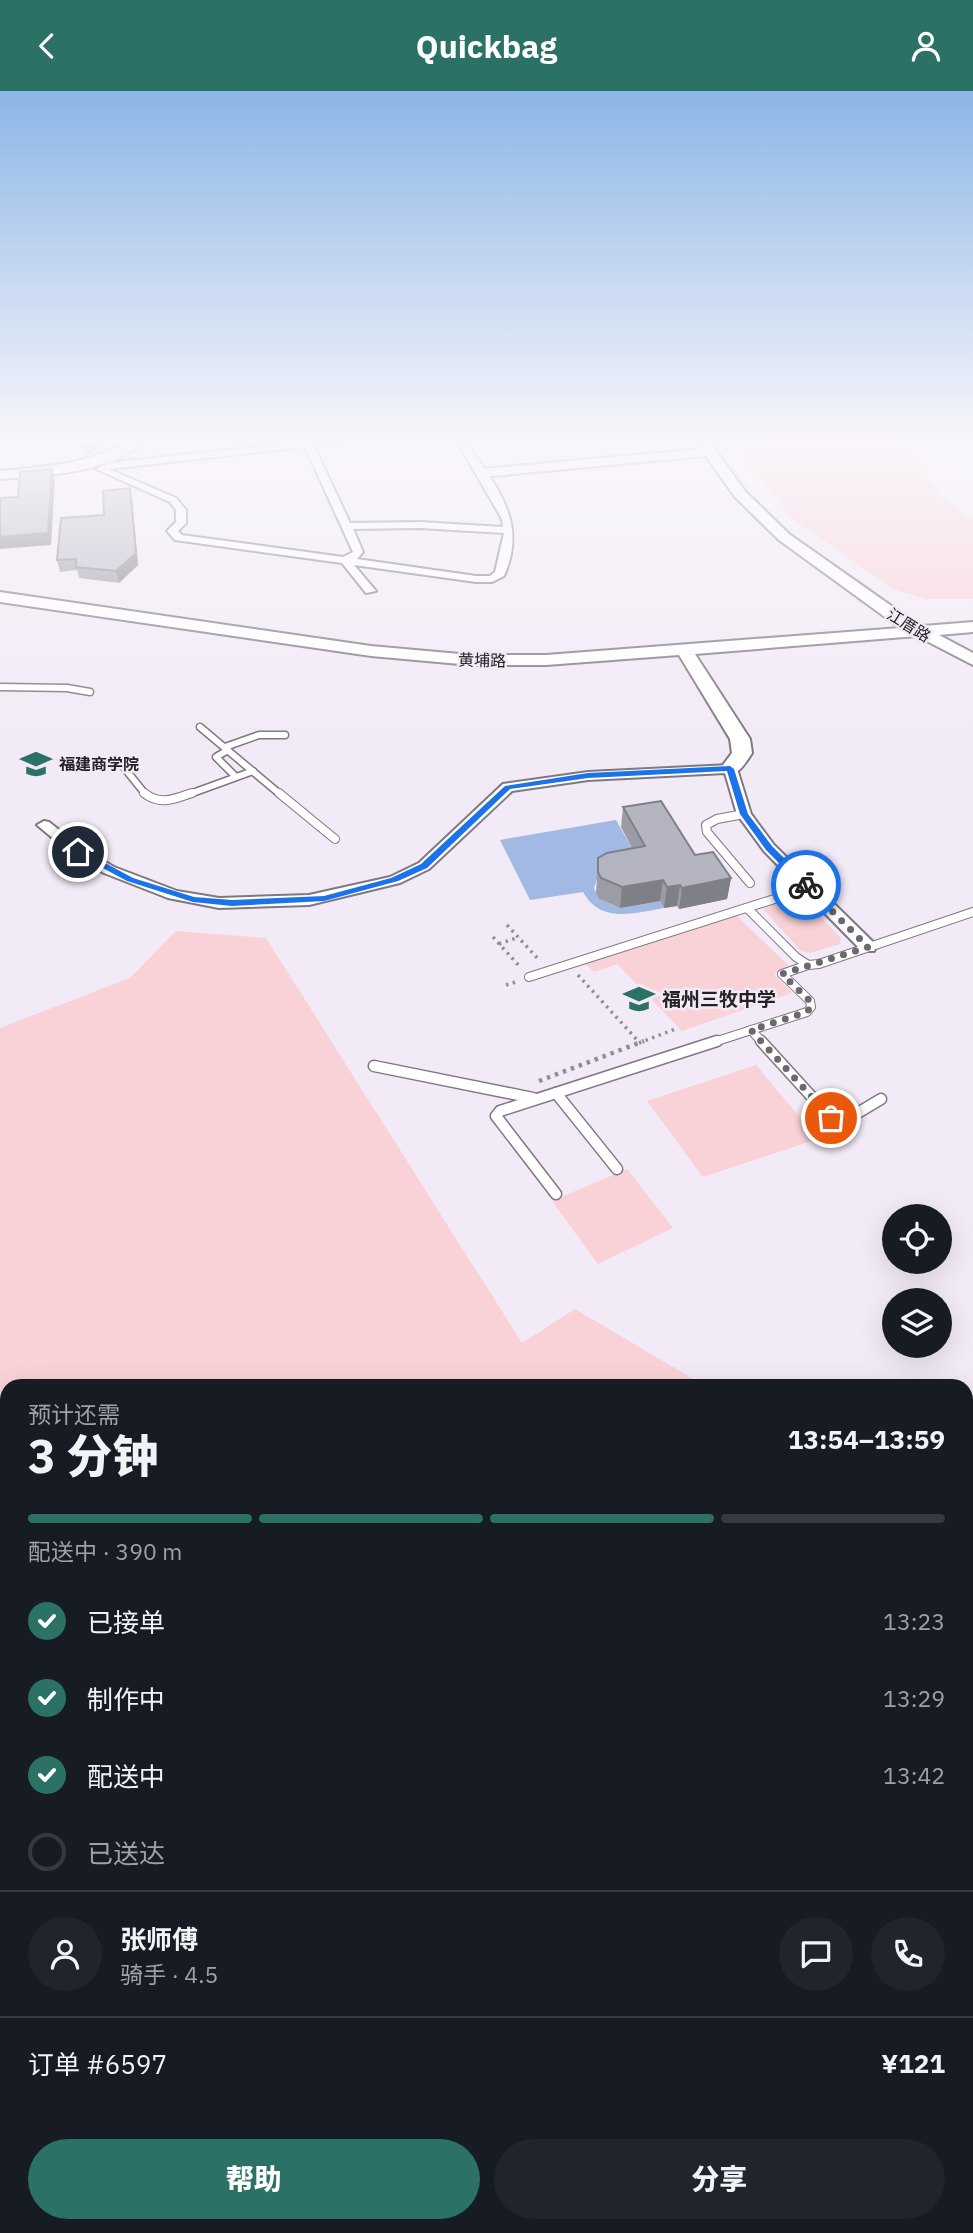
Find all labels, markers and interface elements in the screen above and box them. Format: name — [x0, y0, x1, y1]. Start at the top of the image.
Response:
text: Quickbag — [416, 25, 557, 67]
icon: back — [28, 27, 66, 65]
icon: person — [907, 27, 945, 65]
street label: 江厝路 — [883, 604, 935, 646]
street label: 黄埔路 — [458, 650, 506, 670]
school or university icon: 福建商学院 — [19, 747, 53, 781]
place label: 福建商学院 — [59, 754, 139, 774]
pin — [48, 822, 108, 882]
icon: home — [59, 833, 97, 871]
courier — [771, 850, 841, 920]
icon: bike — [787, 866, 825, 904]
school or university icon: 福州三牧中学 — [622, 982, 656, 1016]
place label: 福州三牧中学 — [662, 987, 776, 1011]
pin — [801, 1088, 861, 1148]
icon: bag — [812, 1099, 850, 1137]
map controls — [882, 1204, 952, 1358]
button: locate — [882, 1204, 952, 1274]
button: layers — [882, 1288, 952, 1358]
text: 预计还需 — [28, 1399, 120, 1429]
text: 13:54–13:59 — [788, 1422, 945, 1456]
text: 3 分钟 — [28, 1426, 158, 1486]
text: 配送中 · 390 m — [28, 1536, 182, 1566]
icon: check — [28, 1602, 66, 1640]
text: 已接单 — [87, 1605, 165, 1639]
text: 13:23 — [883, 1606, 945, 1636]
icon: check — [28, 1679, 66, 1717]
text: 制作中 — [87, 1682, 165, 1716]
text: 13:29 — [883, 1683, 945, 1713]
icon: check — [28, 1756, 66, 1794]
text: 配送中 — [87, 1759, 165, 1793]
text: 13:42 — [883, 1760, 945, 1790]
text: 已送达 — [87, 1836, 165, 1870]
button: person — [28, 1917, 102, 1991]
button: chat — [779, 1917, 853, 1991]
button: phone — [871, 1917, 945, 1991]
text: 张师傅 — [120, 1922, 198, 1956]
text: 骑手 · 4.5 — [120, 1959, 218, 1989]
text: ¥121 — [881, 2046, 945, 2080]
text: 订单 #6597 — [28, 2047, 167, 2081]
button: 帮助 — [28, 2139, 480, 2219]
button: 分享 — [494, 2139, 945, 2219]

